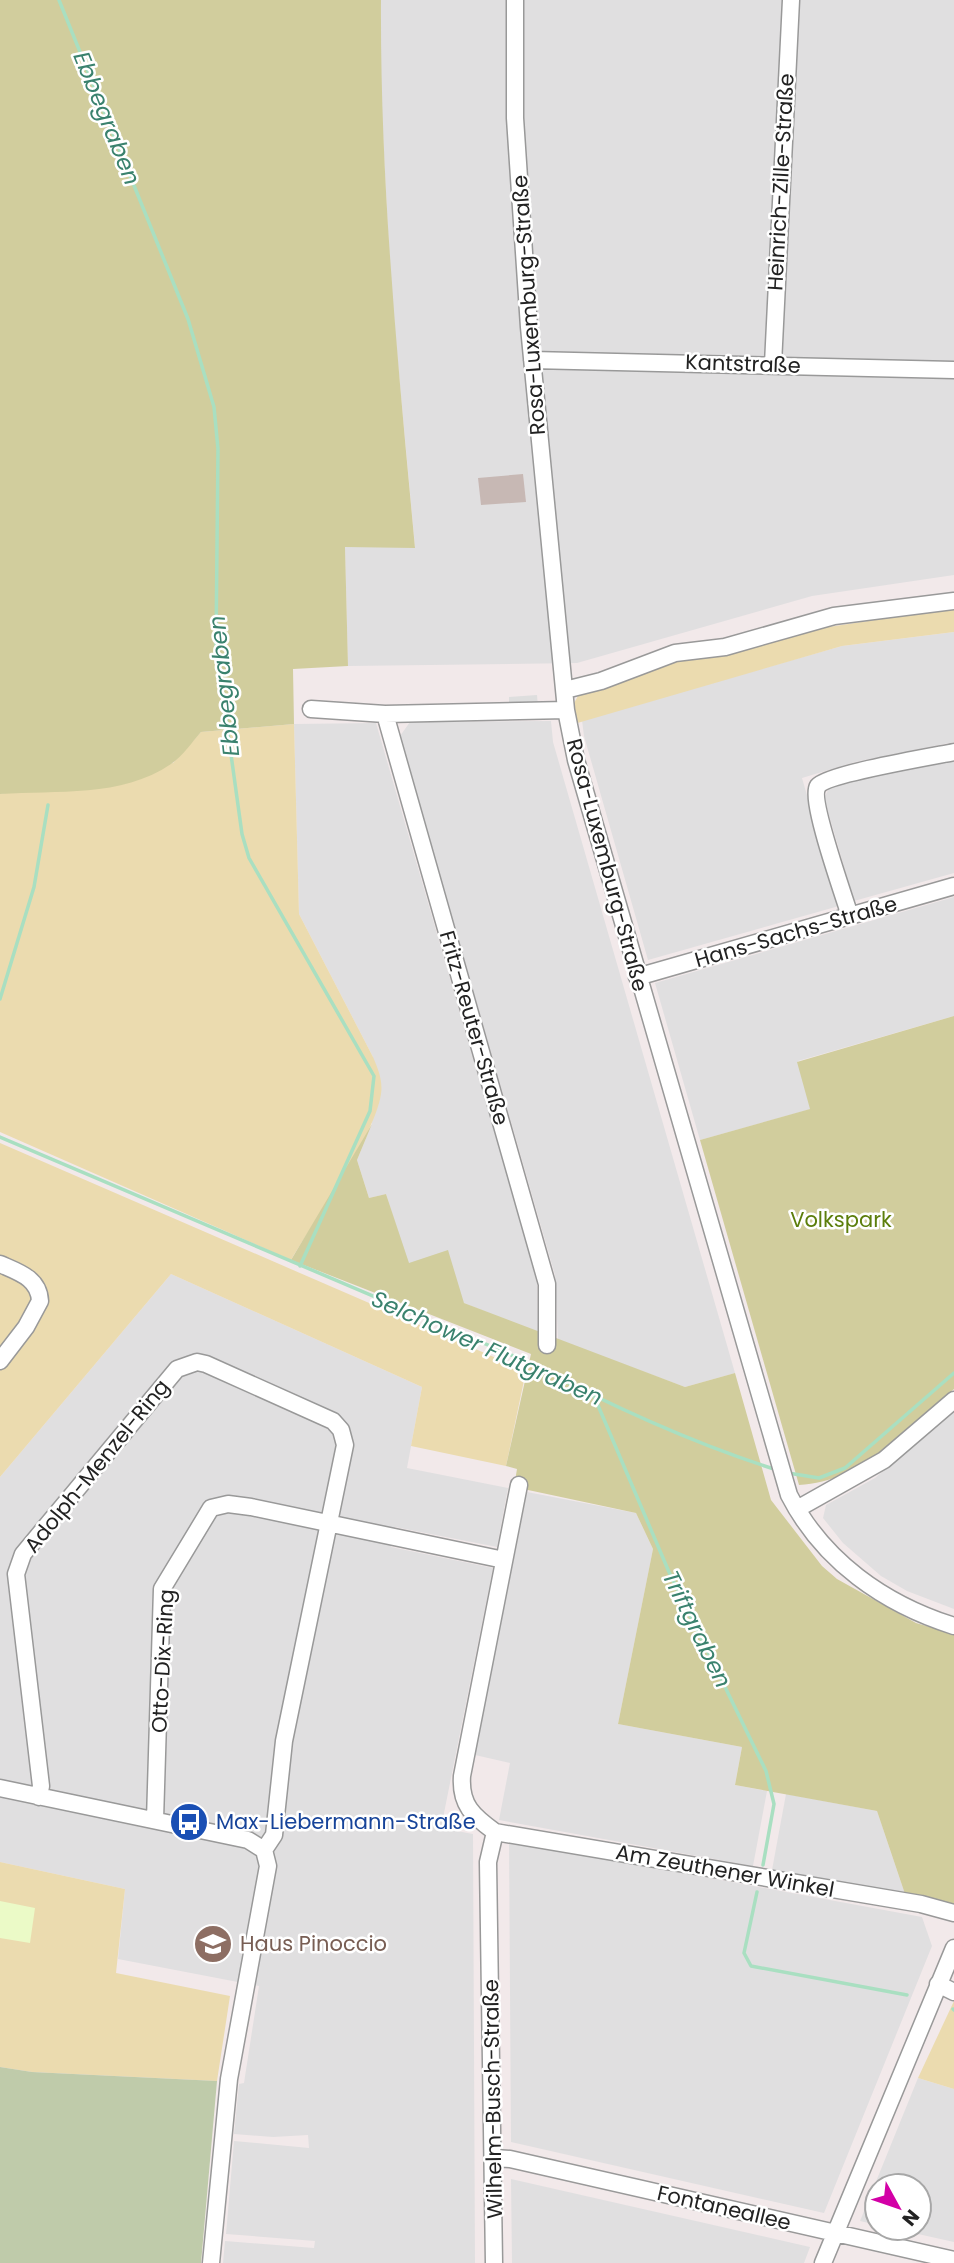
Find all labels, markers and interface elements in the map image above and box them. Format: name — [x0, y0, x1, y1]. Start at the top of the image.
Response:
water label: Ebbegraben — [66, 46, 148, 190]
street label: Heinrich-Zille-Straße — [760, 73, 801, 291]
street label: Rosa-Luxemburg-Straße — [505, 174, 552, 436]
street label: Kantstraße — [685, 347, 801, 380]
water label: Ebbegraben — [201, 614, 247, 758]
street label: Rosa-Luxemburg-Straße — [560, 735, 655, 995]
street label: Hans-Sachs-Straße — [691, 889, 900, 974]
street label: Fritz-Reuter-Straße — [433, 927, 516, 1128]
park label: Volkspark — [790, 1205, 892, 1234]
water label: Selchower Flutgraben — [366, 1283, 608, 1413]
street label: Adolph-Menzel-Ring — [18, 1373, 176, 1559]
water label: Triftgraben — [655, 1565, 739, 1693]
street label: Otto-Dix-Ring — [144, 1588, 181, 1734]
bus stop icon: Max-Liebermann-Straße — [168, 1801, 210, 1843]
place label: Max-Liebermann-Straße — [216, 1807, 476, 1836]
street label: Am Zeuthener Winkel — [614, 1837, 837, 1904]
school or university icon: Haus Pinoccio — [192, 1923, 234, 1965]
place label: Haus Pinoccio — [240, 1929, 387, 1958]
street label: Wilhelm-Busch-Straße — [476, 1979, 509, 2219]
north arrow — [863, 2172, 933, 2242]
street label: Fontaneallee — [654, 2178, 794, 2237]
text: N — [896, 2203, 926, 2232]

